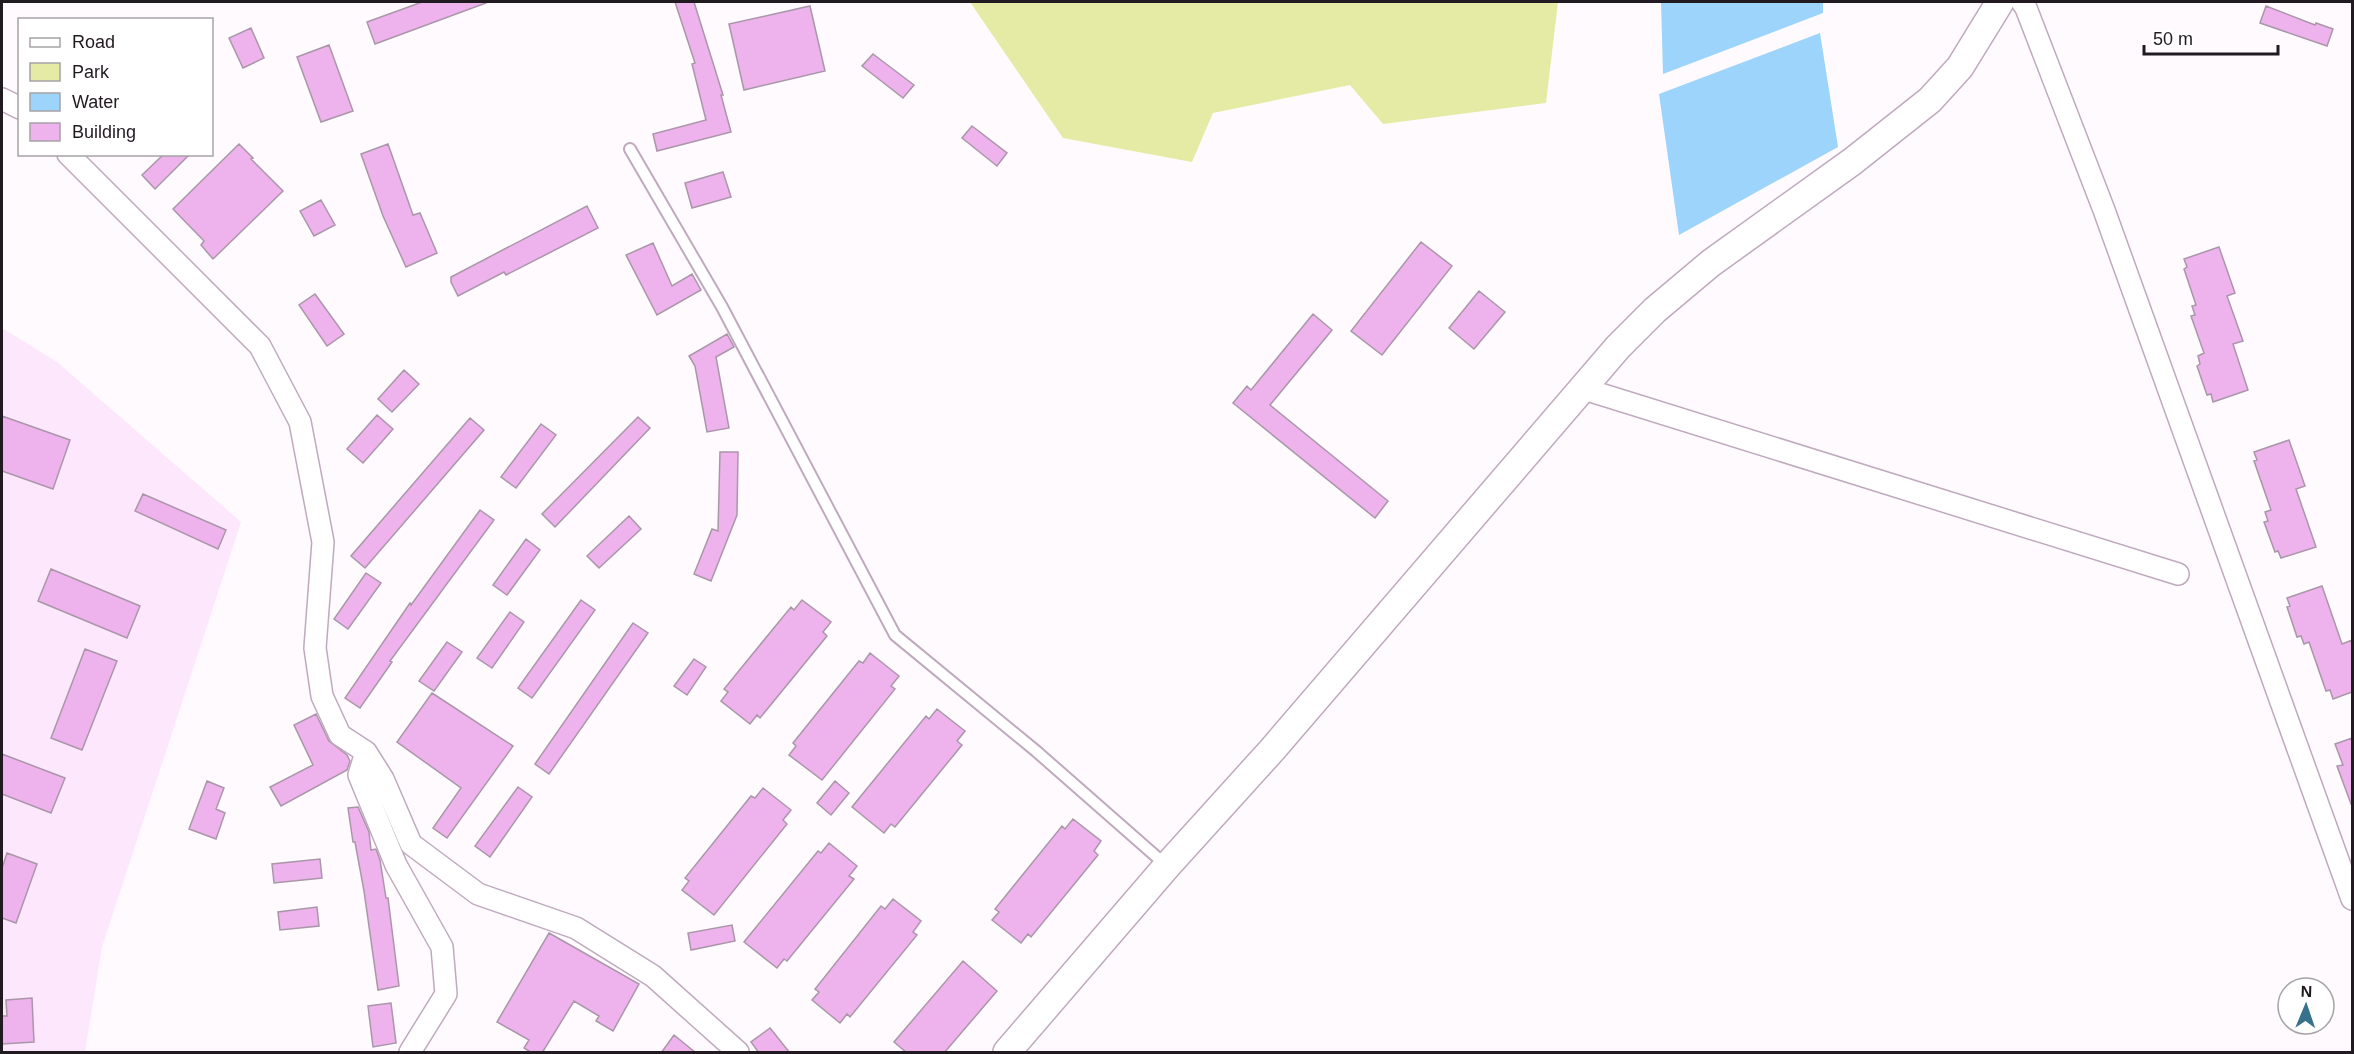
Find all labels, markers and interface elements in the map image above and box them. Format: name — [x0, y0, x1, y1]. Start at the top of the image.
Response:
legend — [18, 18, 213, 156]
scale bar — [2144, 18, 2278, 56]
text: 50 m — [2153, 29, 2193, 49]
text: Road — [72, 32, 115, 52]
text: Park — [72, 62, 110, 82]
text: Water — [72, 92, 119, 112]
text: Building — [72, 122, 136, 142]
north arrow — [2276, 976, 2336, 1036]
text: N — [2300, 983, 2313, 1000]

